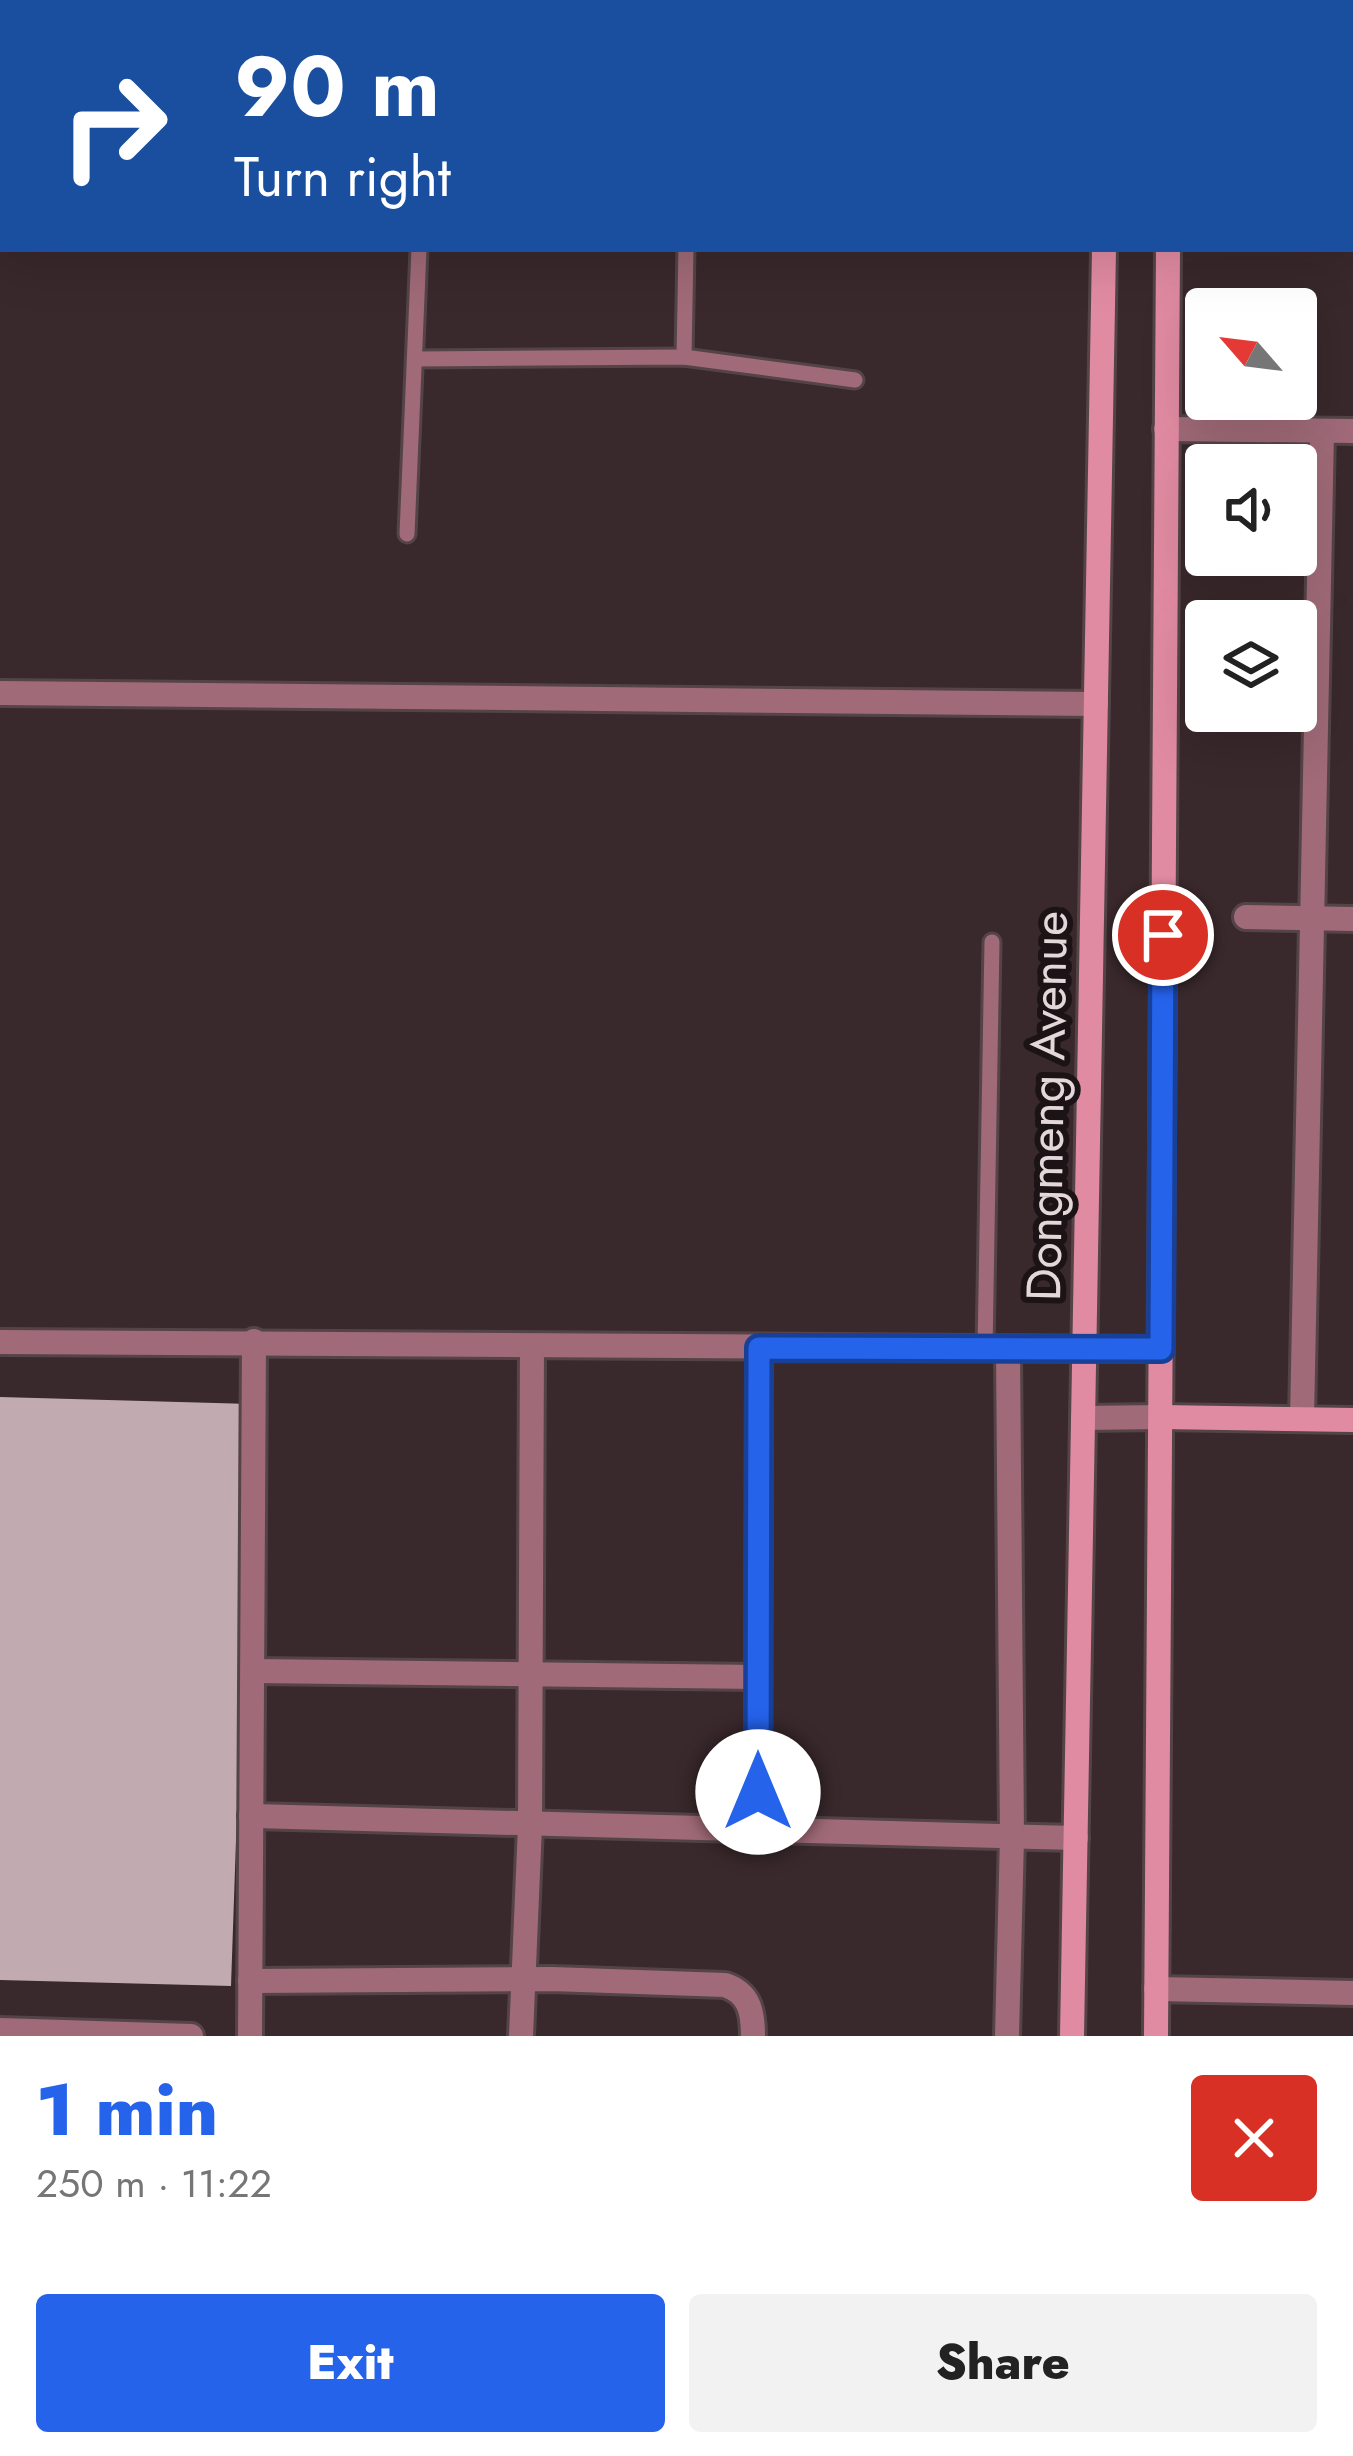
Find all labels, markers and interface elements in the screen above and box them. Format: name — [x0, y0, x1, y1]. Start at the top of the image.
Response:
text: 90 m — [234, 26, 440, 148]
icon: right — [36, 48, 192, 204]
text: Turn right — [234, 138, 451, 216]
north arrow — [1185, 288, 1317, 420]
map controls — [1185, 288, 1317, 732]
button: sound — [1185, 444, 1317, 576]
button: layers — [1185, 600, 1317, 732]
pin — [1112, 884, 1214, 986]
icon: arrive — [1130, 902, 1196, 968]
street label: Dongmeng Avenue — [1009, 910, 1085, 1302]
position arrow — [695, 1729, 821, 1855]
text: 1 min — [36, 2058, 218, 2162]
button: close — [1191, 2075, 1317, 2201]
text: 250 m · 11:22 — [36, 2155, 272, 2212]
button: Exit — [36, 2294, 665, 2432]
button: Share — [689, 2294, 1317, 2432]

